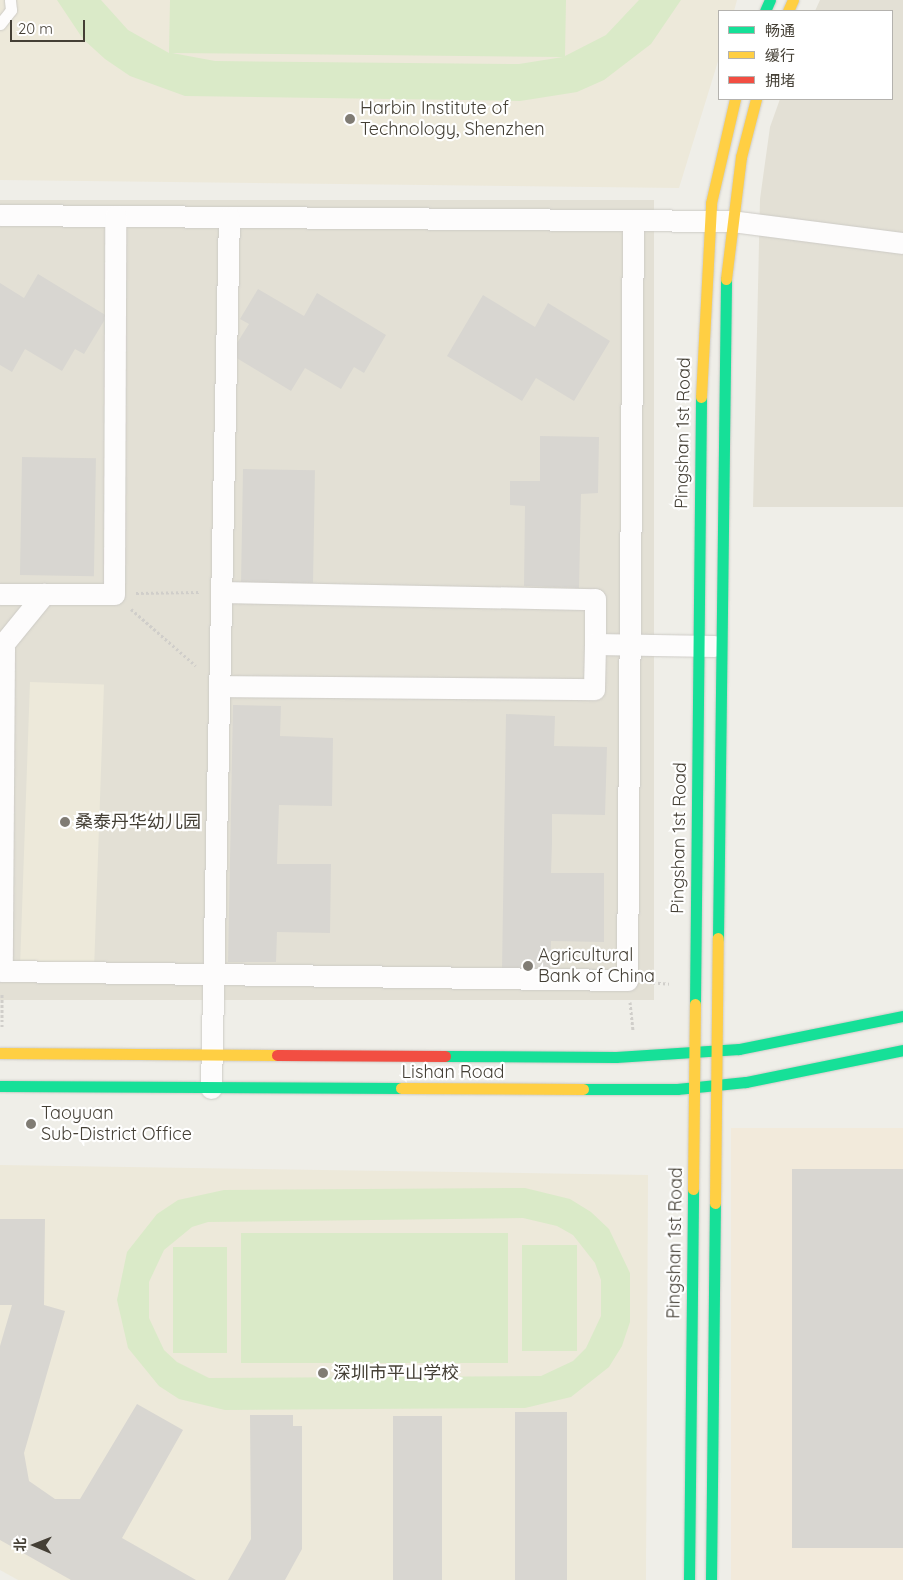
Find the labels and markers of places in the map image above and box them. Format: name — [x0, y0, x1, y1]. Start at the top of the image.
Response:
place label: Harbin Institute of Technology, Shenzhen — [360, 98, 545, 140]
marker: Harbin Institute of Technology, Shenzhen — [344, 113, 356, 125]
place label: 桑泰丹华幼儿园 — [75, 811, 201, 833]
marker: 桑泰丹华幼儿园 — [59, 816, 71, 828]
place label: Agricultural Bank of China — [538, 945, 655, 988]
marker: Agricultural Bank of China — [522, 960, 534, 972]
place label: Taoyuan Sub-District Office — [41, 1103, 192, 1146]
marker: Taoyuan Sub-District Office — [25, 1118, 37, 1130]
place label: 深圳市平山学校 — [333, 1362, 459, 1384]
marker: 深圳市平山学校 — [317, 1367, 329, 1379]

